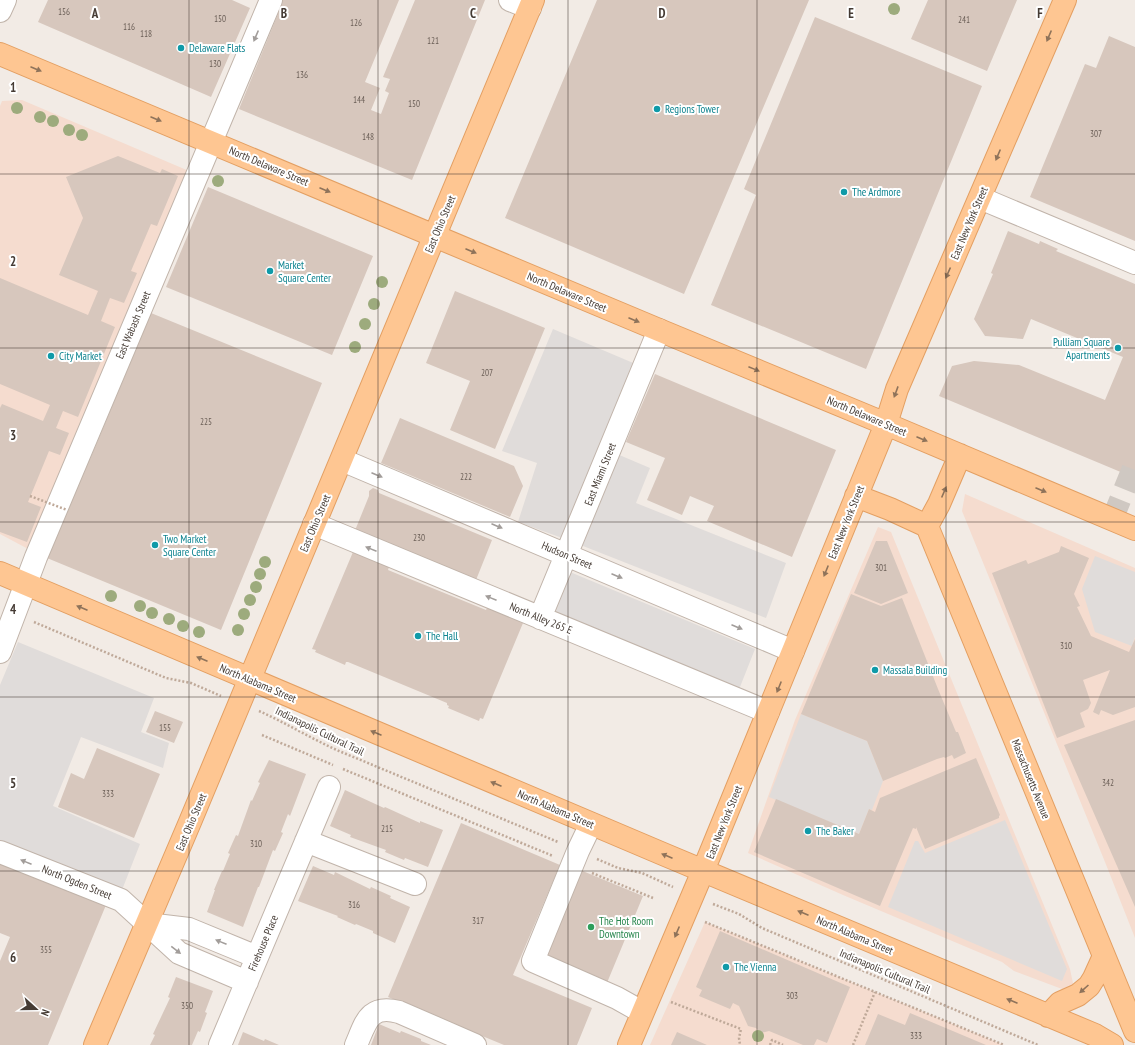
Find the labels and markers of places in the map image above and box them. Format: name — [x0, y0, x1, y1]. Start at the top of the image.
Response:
place label: Delaware Flats — [189, 41, 246, 55]
marker: Delaware Flats — [176, 43, 186, 53]
place label: Regions Tower — [665, 102, 719, 116]
marker: Regions Tower — [652, 104, 662, 114]
place label: The Ardmore — [852, 185, 901, 199]
marker: The Ardmore — [839, 187, 849, 197]
place label: Market Square Center — [278, 258, 331, 285]
marker: Market Square Center — [265, 266, 275, 276]
place label: Pulliam Square Apartments — [1053, 335, 1110, 362]
marker: Pulliam Square Apartments — [1113, 343, 1123, 353]
place label: City Market — [59, 349, 102, 363]
marker: City Market — [46, 351, 56, 361]
place label: Two Market Square Center — [163, 532, 216, 559]
marker: Two Market Square Center — [150, 540, 160, 550]
place label: The Hall — [426, 629, 458, 643]
marker: The Hall — [413, 631, 423, 641]
place label: Massala Building — [883, 663, 947, 677]
marker: Massala Building — [870, 665, 880, 675]
place label: The Baker — [816, 824, 854, 838]
marker: The Baker — [803, 826, 813, 836]
place label: The Hot Room Downtown — [599, 914, 653, 941]
marker: The Hot Room Downtown — [586, 922, 596, 932]
place label: The Vienna — [734, 960, 776, 974]
marker: The Vienna — [721, 962, 731, 972]

